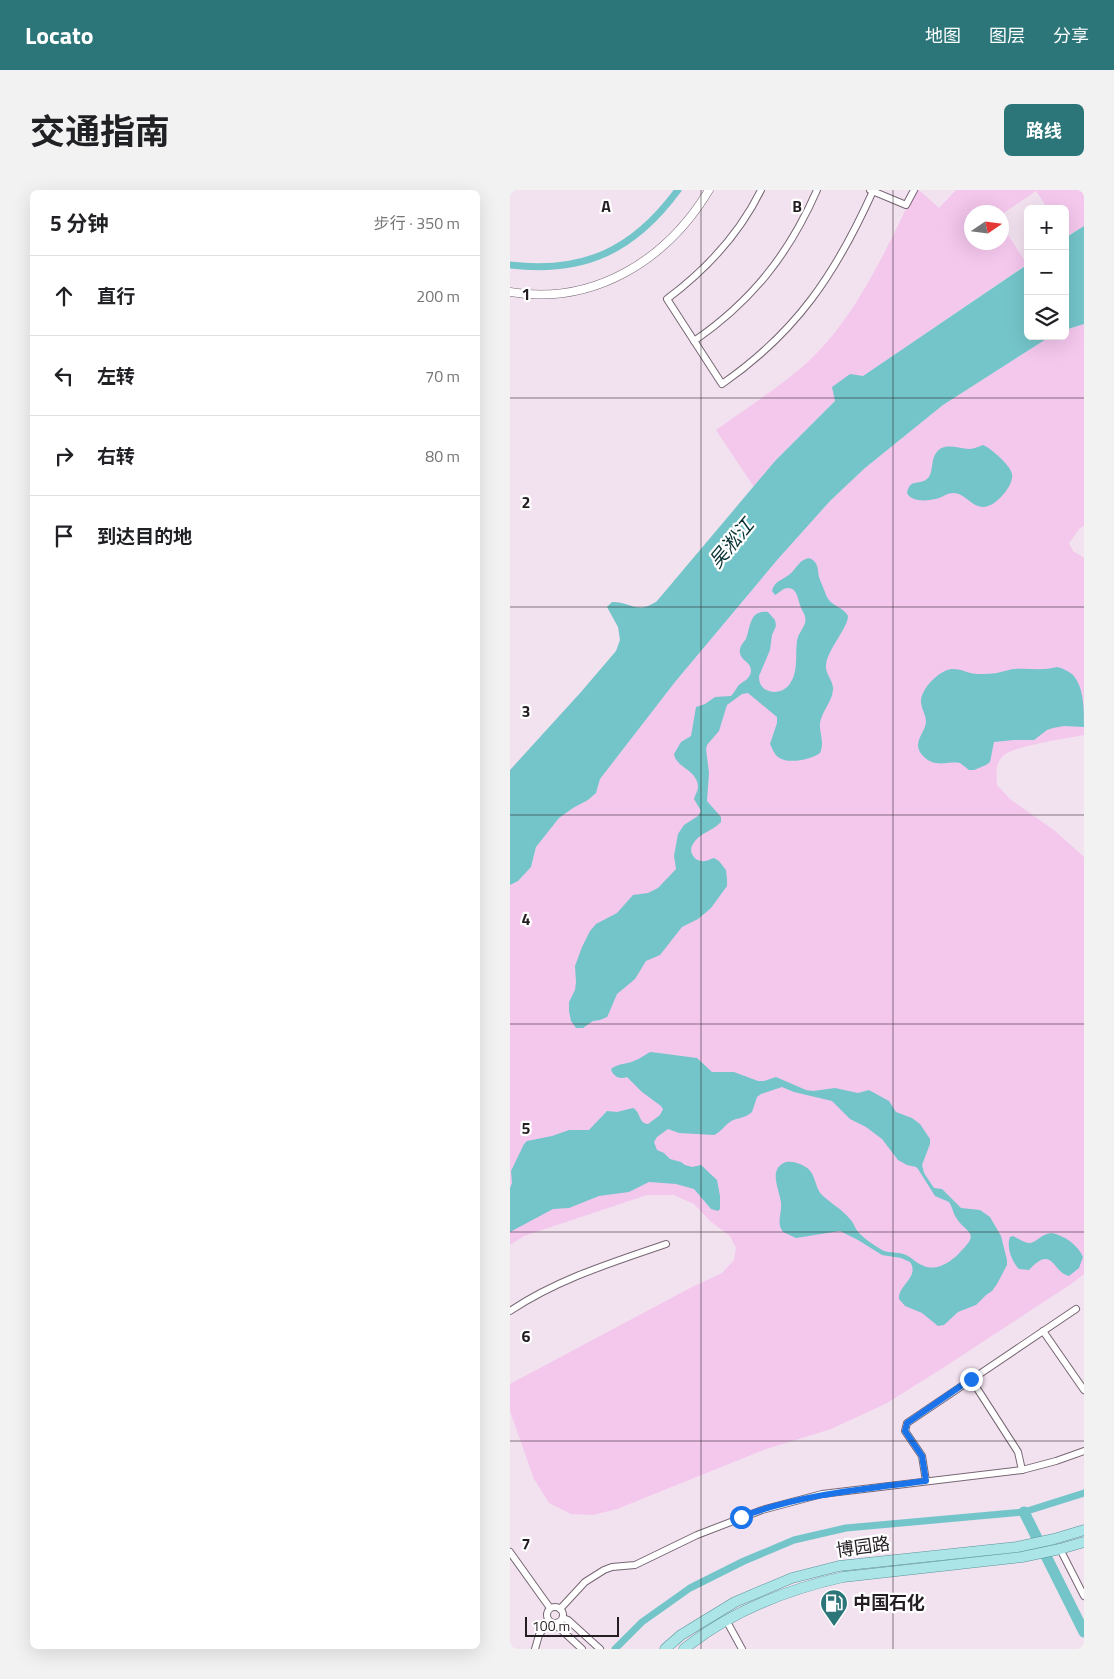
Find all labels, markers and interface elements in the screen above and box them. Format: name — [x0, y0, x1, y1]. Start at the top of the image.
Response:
text: Locato — [25, 17, 94, 53]
text: 地图 — [925, 22, 961, 49]
text: 图层 — [989, 22, 1025, 49]
text: 分享 — [1053, 22, 1089, 49]
text: 交通指南 — [30, 104, 170, 158]
button: 路线 — [1004, 104, 1084, 156]
text: A — [601, 194, 611, 218]
text: B — [792, 194, 802, 218]
north arrow — [964, 205, 1009, 250]
map controls — [1024, 205, 1069, 340]
button: + — [1024, 205, 1069, 250]
text: 5 分钟 — [50, 207, 108, 239]
text: 步行 · 350 m — [374, 211, 460, 235]
button: − — [1024, 250, 1069, 295]
text: 直行 — [97, 281, 135, 310]
icon: ahead — [50, 282, 78, 310]
text: 1 — [522, 282, 530, 306]
text: 200 m — [416, 284, 460, 308]
button: layers — [1024, 295, 1069, 340]
text: 左转 — [97, 361, 135, 390]
icon: left — [50, 362, 78, 390]
text: 70 m — [425, 364, 460, 388]
text: 右转 — [97, 441, 135, 470]
icon: right — [50, 442, 78, 470]
text: 80 m — [425, 444, 460, 468]
text: 2 — [522, 490, 530, 514]
water label: 吴淞江 — [701, 510, 761, 574]
text: 到达目的地 — [97, 521, 192, 550]
icon: arrive — [50, 522, 78, 550]
text: 3 — [522, 699, 530, 723]
text: 4 — [522, 907, 531, 931]
text: 5 — [522, 1116, 531, 1140]
text: 6 — [522, 1324, 531, 1348]
route end — [960, 1368, 983, 1391]
route start — [730, 1506, 753, 1529]
street label: 博园路 — [834, 1529, 892, 1564]
text: 7 — [522, 1532, 530, 1556]
fuel station icon: 中国石化 — [819, 1588, 849, 1627]
place label: 中国石化 — [853, 1589, 925, 1616]
scale bar — [525, 1614, 619, 1637]
text: 100 m — [532, 1615, 570, 1636]

